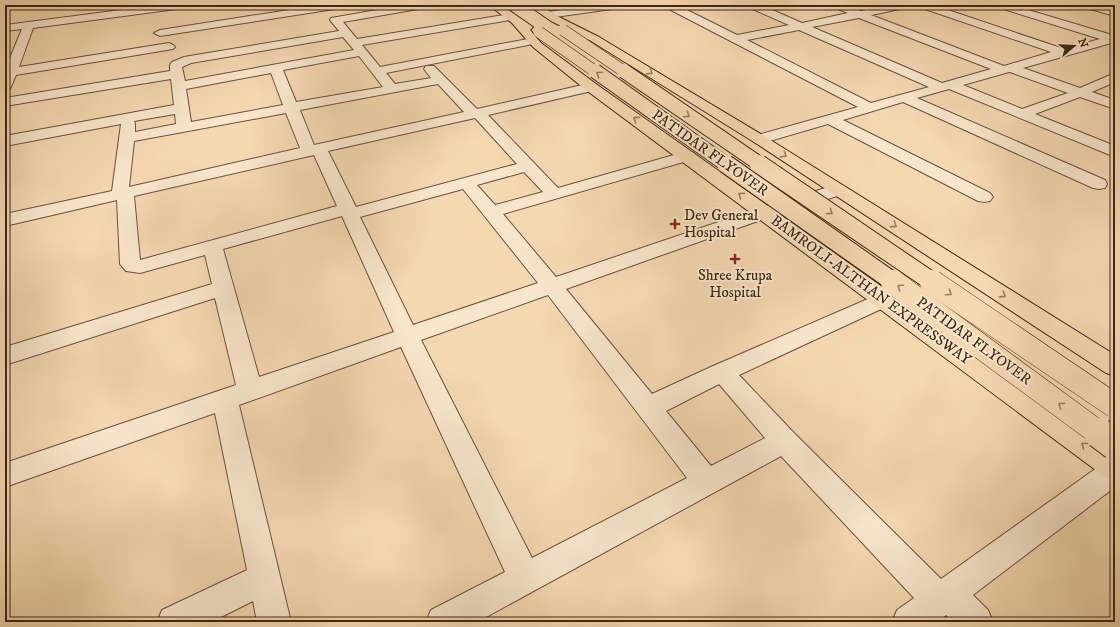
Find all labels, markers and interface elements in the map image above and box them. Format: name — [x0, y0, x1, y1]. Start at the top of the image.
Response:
north arrow — [1054, 26, 1094, 66]
text: N — [1074, 37, 1091, 50]
one-way arrow — [646, 67, 653, 75]
one-way arrow — [597, 72, 604, 79]
street label: PATIDAR FLYOVER — [648, 106, 772, 200]
one-way arrow — [683, 110, 690, 117]
one-way arrow — [633, 117, 640, 124]
one-way arrow — [780, 151, 787, 158]
one-way arrow — [738, 192, 745, 200]
place label: Dev General Hospital — [684, 206, 759, 242]
one-way arrow — [825, 207, 832, 214]
street label: BAMROLI-ALTHAN EXPRESSWAY — [767, 211, 975, 369]
marker: Dev General Hospital — [669, 218, 681, 230]
one-way arrow — [889, 221, 896, 228]
marker: Shree Krupa Hospital — [729, 253, 741, 265]
place label: Shree Krupa Hospital — [698, 266, 773, 302]
one-way arrow — [897, 284, 904, 292]
one-way arrow — [944, 288, 951, 295]
one-way arrow — [999, 291, 1006, 298]
street label: PATIDAR FLYOVER — [913, 293, 1035, 389]
one-way arrow — [1059, 403, 1066, 410]
one-way arrow — [1081, 443, 1088, 450]

